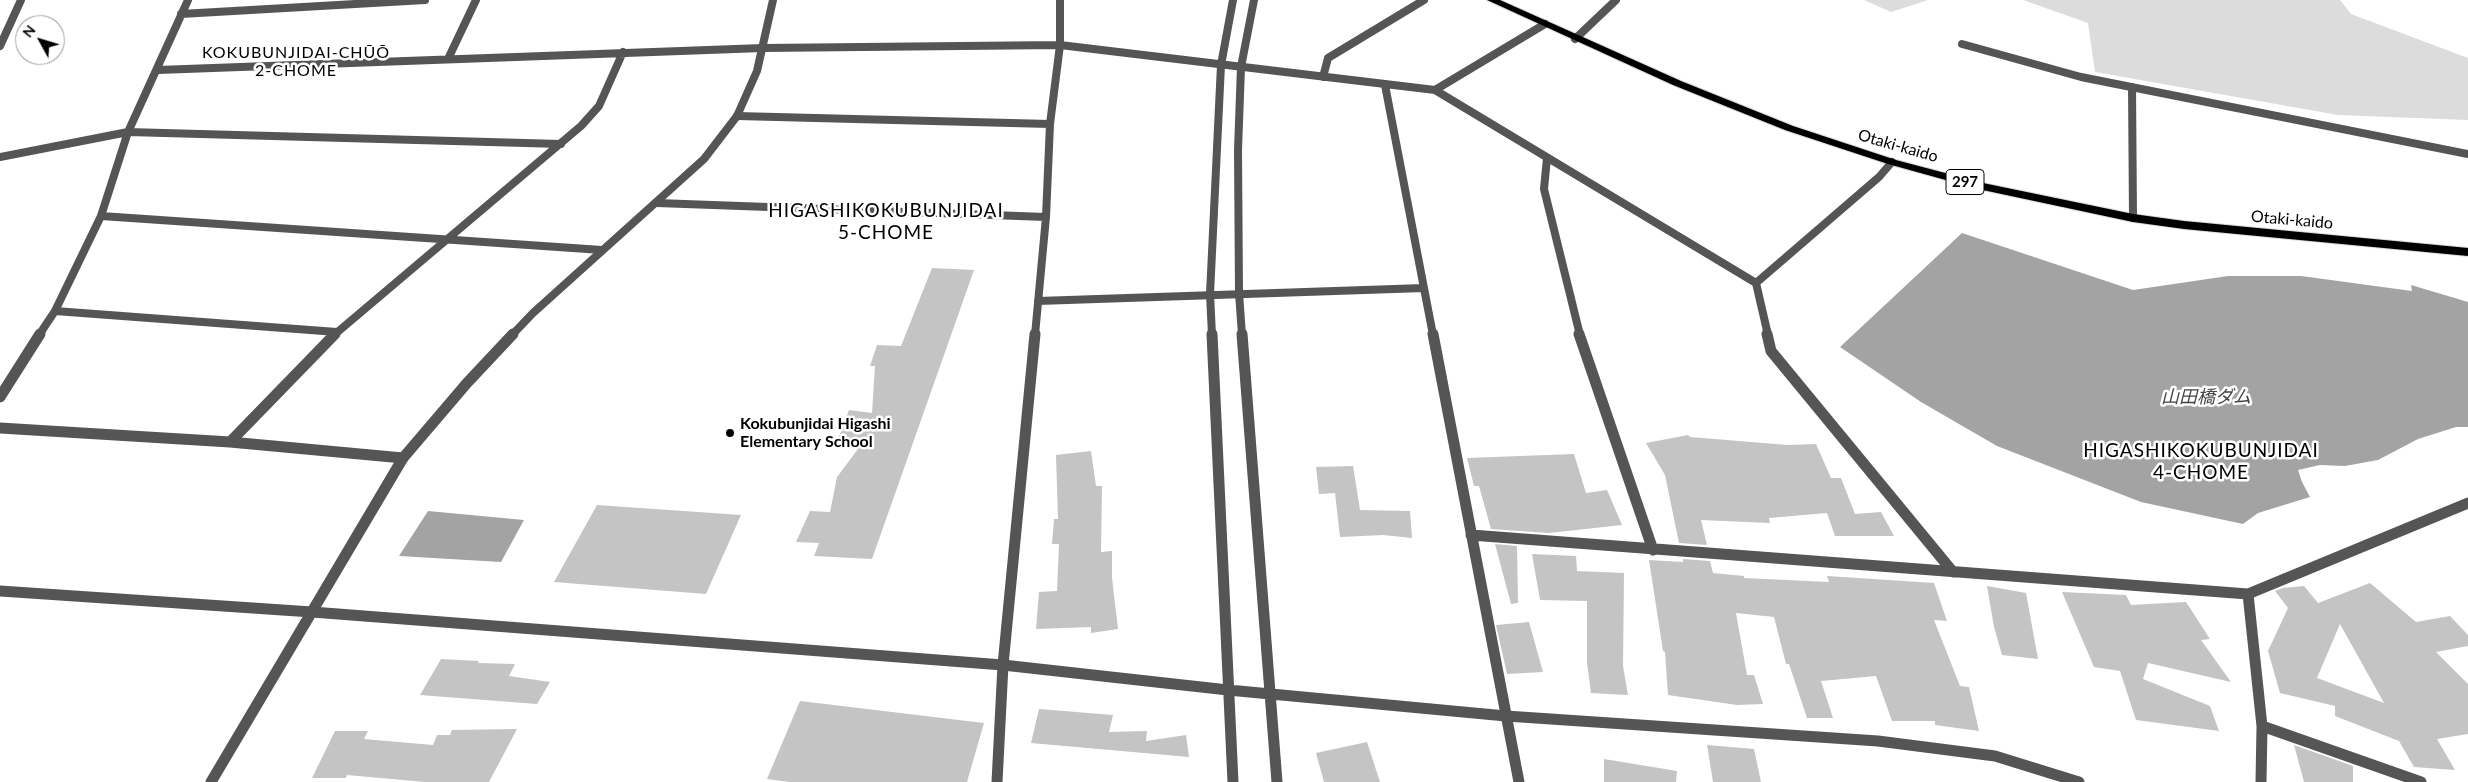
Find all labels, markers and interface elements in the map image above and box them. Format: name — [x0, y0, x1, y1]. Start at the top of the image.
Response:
north arrow — [15, 15, 65, 65]
text: N — [19, 21, 39, 40]
district label: KOKUBUNJIDAI-CHŪŌ 2-CHOME — [200, 43, 392, 81]
street label: Otaki-kaido — [1856, 125, 1940, 167]
road number: 297 — [1946, 170, 1984, 194]
district label: HIGASHIKOKUBUNJIDAI 5-CHOME — [766, 200, 1006, 244]
street label: Otaki-kaido — [2250, 207, 2334, 233]
water label: 山田橋ダム — [2161, 386, 2251, 408]
place label: Kokubunjidai Higashi Elementary School — [740, 414, 891, 452]
marker: Kokubunjidai Higashi Elementary School — [724, 427, 736, 439]
district label: HIGASHIKOKUBUNJIDAI 4-CHOME — [2081, 440, 2321, 484]

